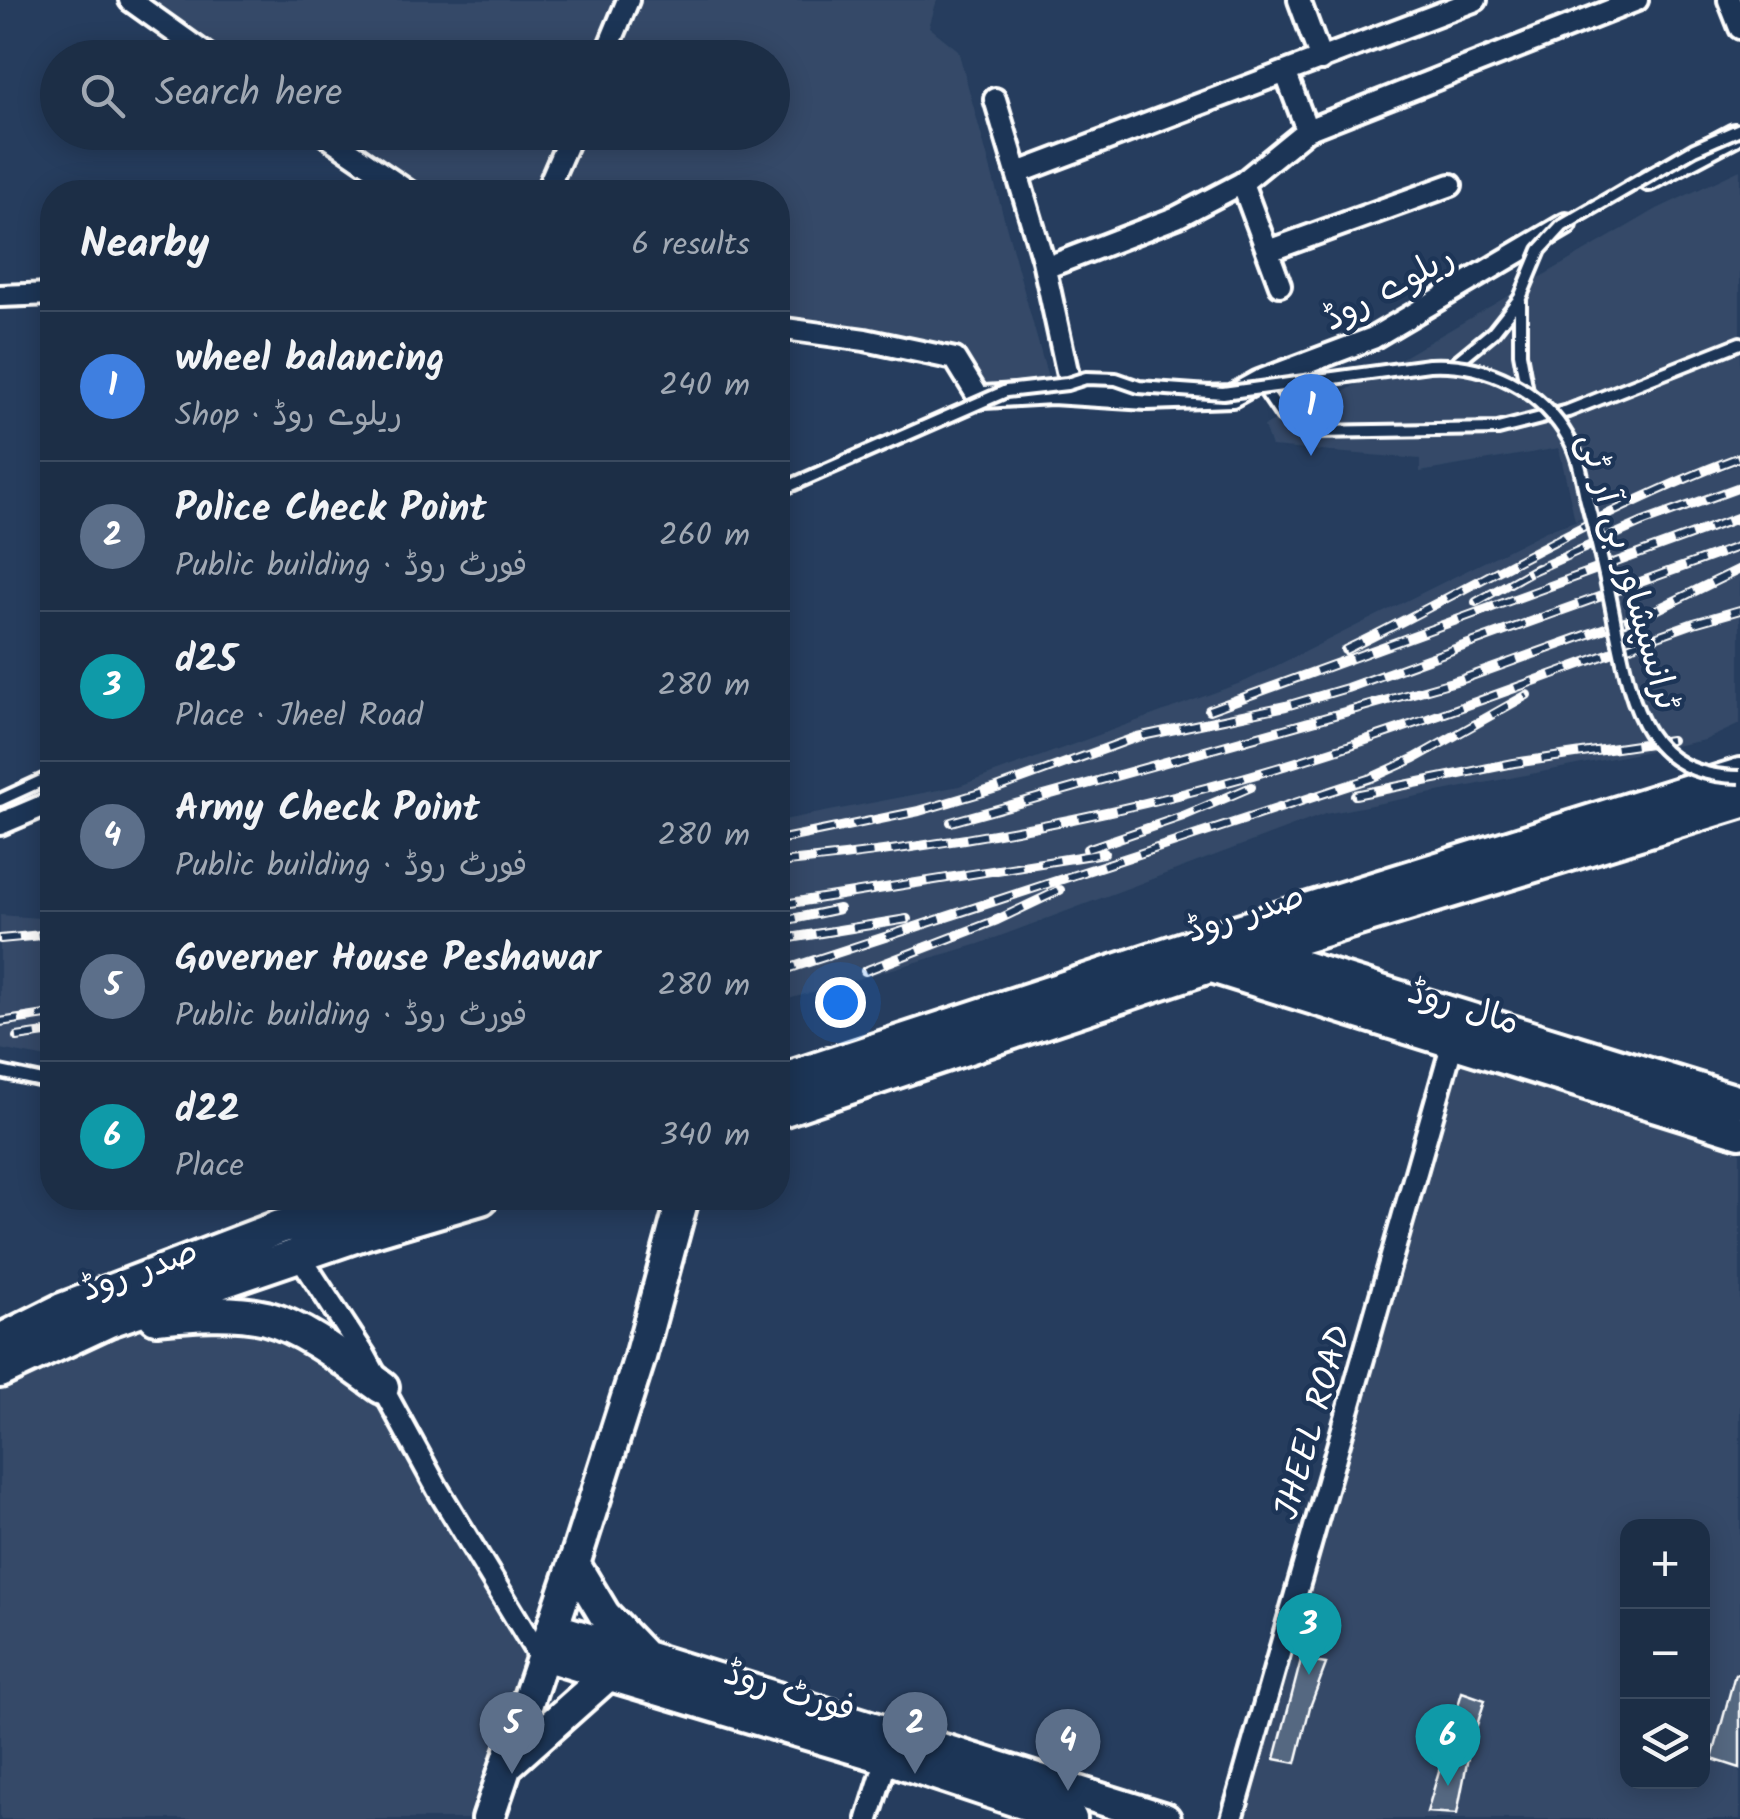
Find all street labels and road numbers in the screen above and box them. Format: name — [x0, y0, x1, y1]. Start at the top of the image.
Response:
street label: ریلوے روڈ — [1313, 232, 1465, 348]
street label: ٹرانسپشاور بی آر ٹی — [1561, 427, 1694, 718]
street label: صدر روڈ — [1180, 869, 1312, 960]
street label: مال روڈ — [1400, 965, 1526, 1052]
street label: صدر روڈ — [73, 1225, 207, 1319]
street label: JHEEL ROAD — [1260, 1319, 1369, 1527]
street label: فورٹ روڈ — [716, 1646, 862, 1739]

